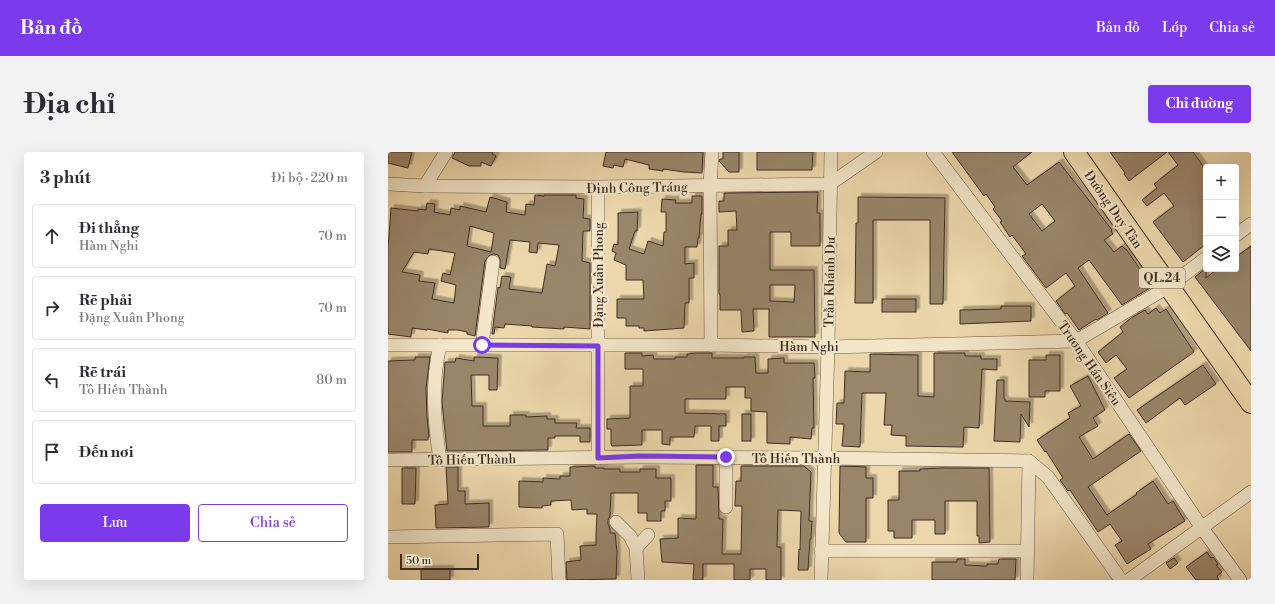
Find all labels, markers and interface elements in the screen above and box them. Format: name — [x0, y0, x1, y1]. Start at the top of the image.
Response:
text: Bản đồ — [20, 16, 82, 40]
text: Bản đồ — [1096, 19, 1140, 37]
text: Lớp — [1162, 19, 1187, 37]
text: Chia sẻ — [1209, 19, 1255, 37]
button: Chỉ đường — [1148, 85, 1251, 123]
text: Địa chỉ — [24, 87, 116, 122]
map controls — [1203, 164, 1239, 272]
button: + — [1203, 164, 1239, 200]
text: 3 phút — [40, 167, 91, 189]
street label: Đường Duy Tân — [1080, 168, 1146, 252]
text: Đi bộ · 220 m — [271, 170, 348, 186]
street label: Đinh Công Tráng — [586, 179, 688, 197]
button: − — [1203, 200, 1239, 236]
text: Đi thẳng — [79, 219, 139, 238]
street label: Đặng Xuân Phong — [591, 222, 607, 328]
icon: ahead — [41, 225, 63, 247]
text: 70 m — [318, 228, 347, 244]
street label: Trần Khánh Dư — [821, 236, 839, 327]
button: layers — [1203, 236, 1239, 272]
text: Hàm Nghi — [79, 238, 139, 254]
road number: QL.24 — [1139, 268, 1185, 288]
text: Rẽ phải — [79, 291, 132, 310]
icon: right — [41, 297, 63, 319]
text: 70 m — [318, 300, 347, 316]
text: Đặng Xuân Phong — [79, 310, 184, 326]
street label: Trương Hán Siêu — [1054, 318, 1125, 409]
route start — [473, 336, 491, 354]
street label: Hàm Nghi — [779, 339, 839, 355]
text: Rẽ trái — [79, 363, 126, 382]
icon: left — [41, 369, 63, 391]
text: 80 m — [316, 372, 347, 388]
text: Tô Hiến Thành — [79, 382, 167, 398]
icon: arrive — [41, 441, 63, 463]
text: Đến nơi — [79, 443, 133, 462]
route end — [717, 448, 735, 466]
street label: Tô Hiến Thành — [428, 451, 517, 469]
street label: Tô Hiến Thành — [752, 451, 840, 467]
button: Lưu — [40, 504, 190, 542]
button: Chia sẻ — [198, 504, 348, 542]
scale bar — [400, 552, 479, 571]
text: 50 m — [406, 554, 431, 568]

